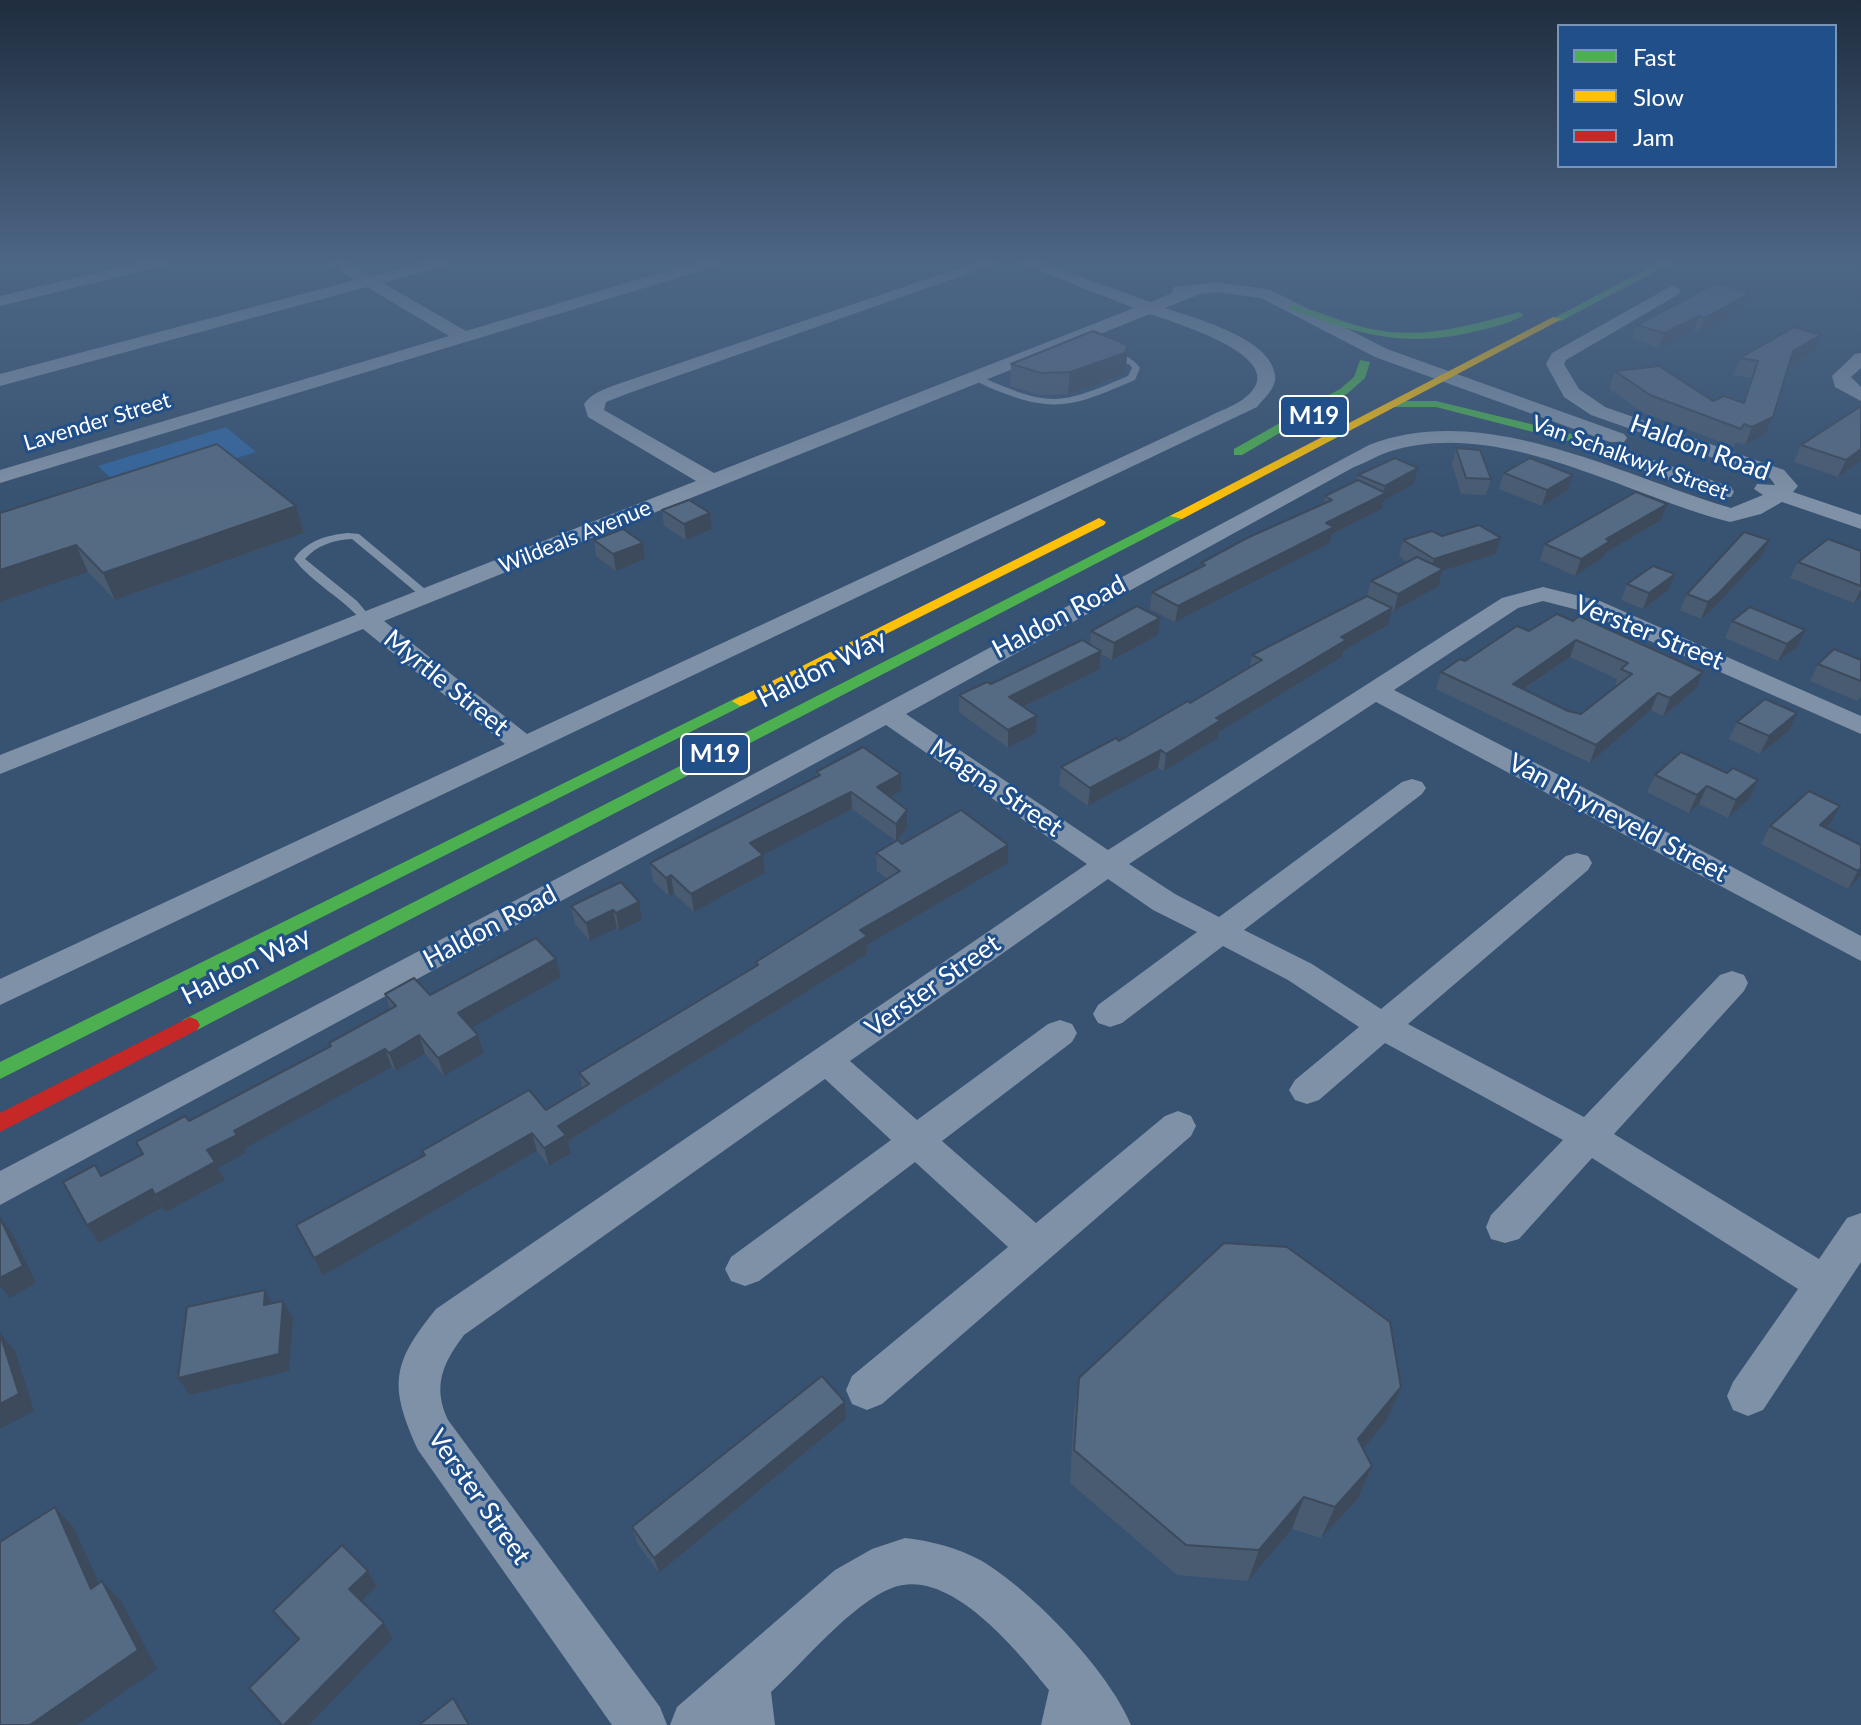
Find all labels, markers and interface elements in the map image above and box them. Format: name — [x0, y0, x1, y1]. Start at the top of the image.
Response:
legend — [1557, 24, 1837, 168]
text: Fast — [1633, 42, 1676, 71]
text: Slow — [1633, 82, 1684, 111]
text: Jam — [1633, 122, 1674, 151]
street label: Lavender Street — [20, 387, 174, 457]
road number: M19 — [1280, 396, 1348, 436]
street label: Haldon Road — [1626, 408, 1774, 488]
street label: Van Schalkwyk Street — [1528, 410, 1732, 506]
street label: Wildeals Avenue — [495, 495, 655, 579]
street label: Haldon Road — [987, 569, 1131, 665]
street label: Verster Street — [1570, 589, 1728, 677]
street label: Myrtle Street — [378, 623, 514, 743]
street label: Haldon Way — [752, 623, 892, 715]
street label: Magna Street — [924, 732, 1068, 844]
road number: M19 — [681, 734, 749, 774]
street label: Van Rhyneveld Street — [1503, 747, 1733, 889]
street label: Haldon Road — [418, 879, 562, 975]
street label: Haldon Way — [176, 920, 316, 1012]
street label: Verster Street — [860, 928, 1006, 1044]
street label: Verster Street — [421, 1424, 537, 1570]

